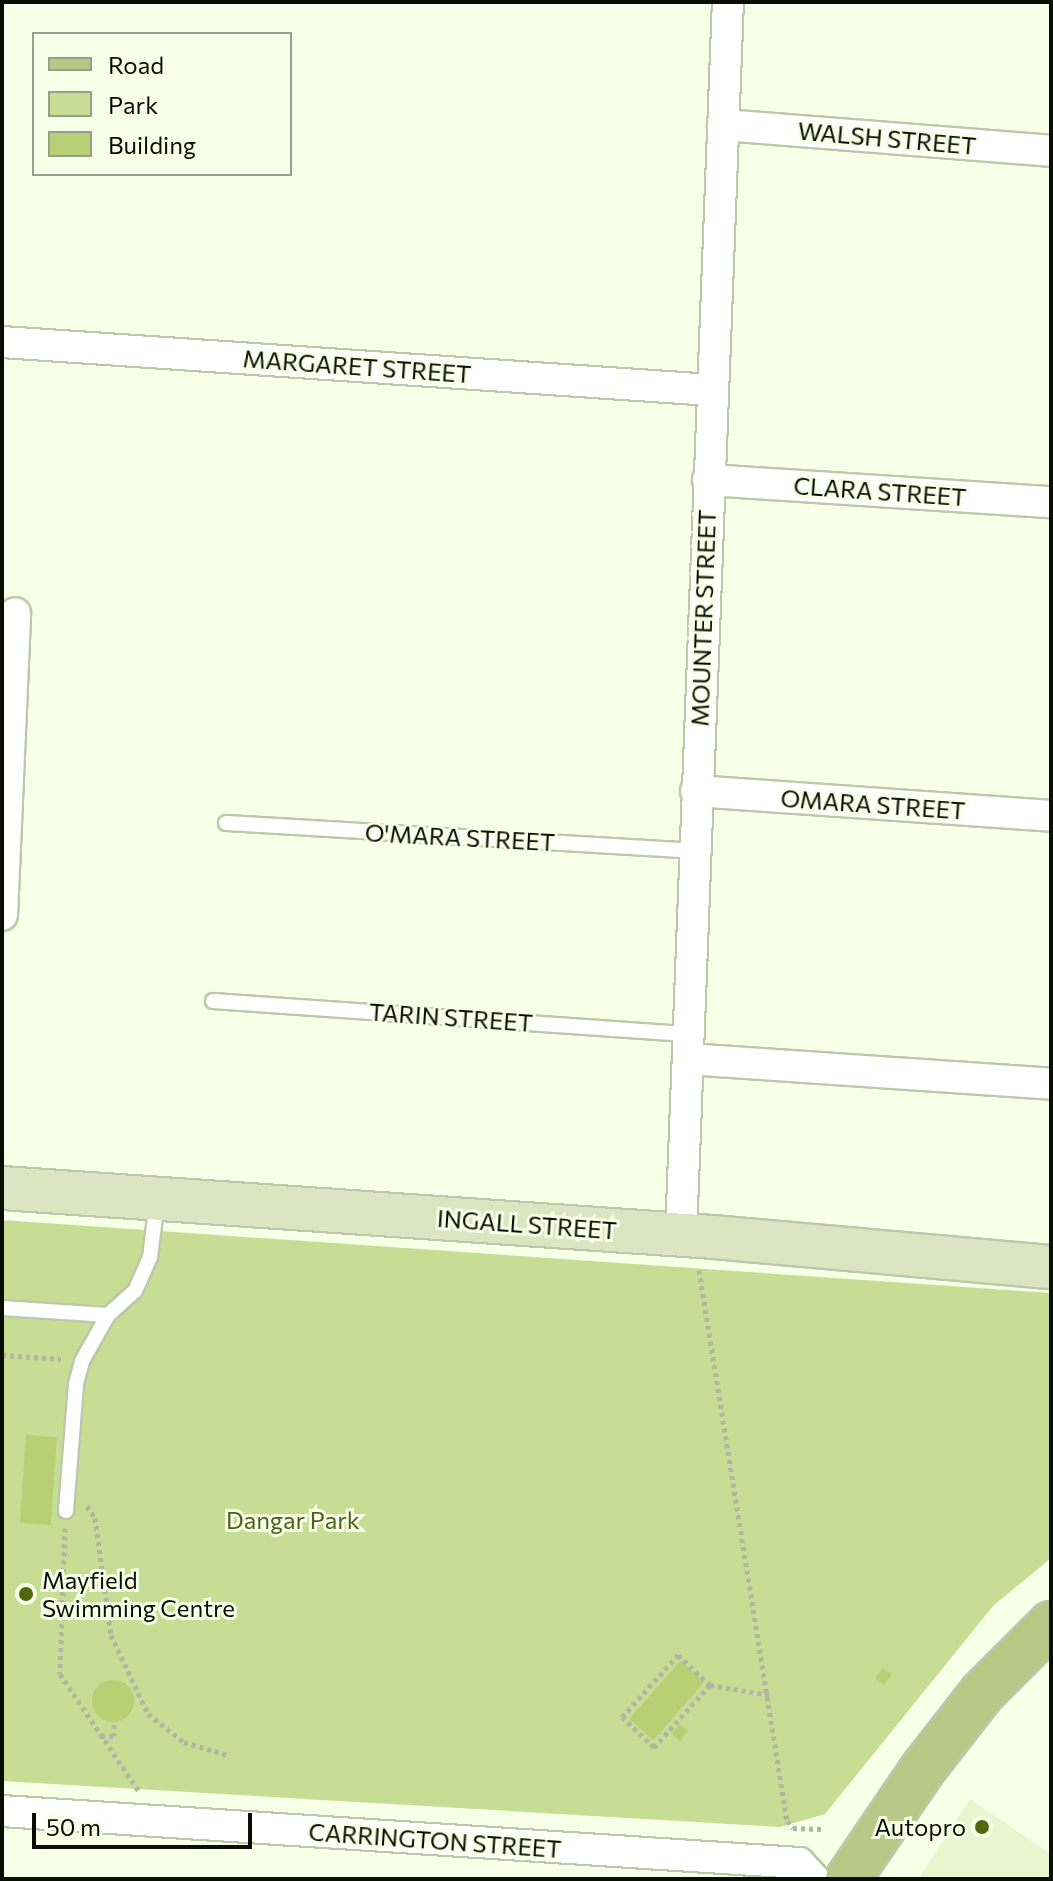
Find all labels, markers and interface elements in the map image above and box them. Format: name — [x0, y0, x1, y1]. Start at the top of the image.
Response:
legend — [32, 32, 292, 176]
text: Road — [108, 50, 164, 79]
text: Park — [108, 90, 158, 119]
street label: WALSH STREET — [797, 116, 977, 160]
text: Building — [108, 130, 196, 159]
street label: MARGARET STREET — [242, 344, 472, 388]
street label: CLARA STREET — [793, 471, 967, 511]
street label: MOUNTER STREET — [685, 509, 721, 727]
street label: OMARA STREET — [780, 783, 966, 825]
street label: O'MARA STREET — [364, 818, 556, 856]
street label: TARIN STREET — [368, 997, 534, 1037]
street label: INGALL STREET — [436, 1203, 618, 1245]
park label: Dangar Park — [226, 1506, 360, 1534]
place label: Mayfield Swimming Centre — [42, 1566, 235, 1622]
marker: Mayfield Swimming Centre — [17, 1585, 35, 1603]
scale bar — [36, 1797, 256, 1847]
text: 50 m — [46, 1812, 101, 1841]
place label: Autopro — [875, 1813, 966, 1841]
street label: CARRINGTON STREET — [308, 1817, 562, 1863]
marker: Autopro — [973, 1818, 991, 1836]

